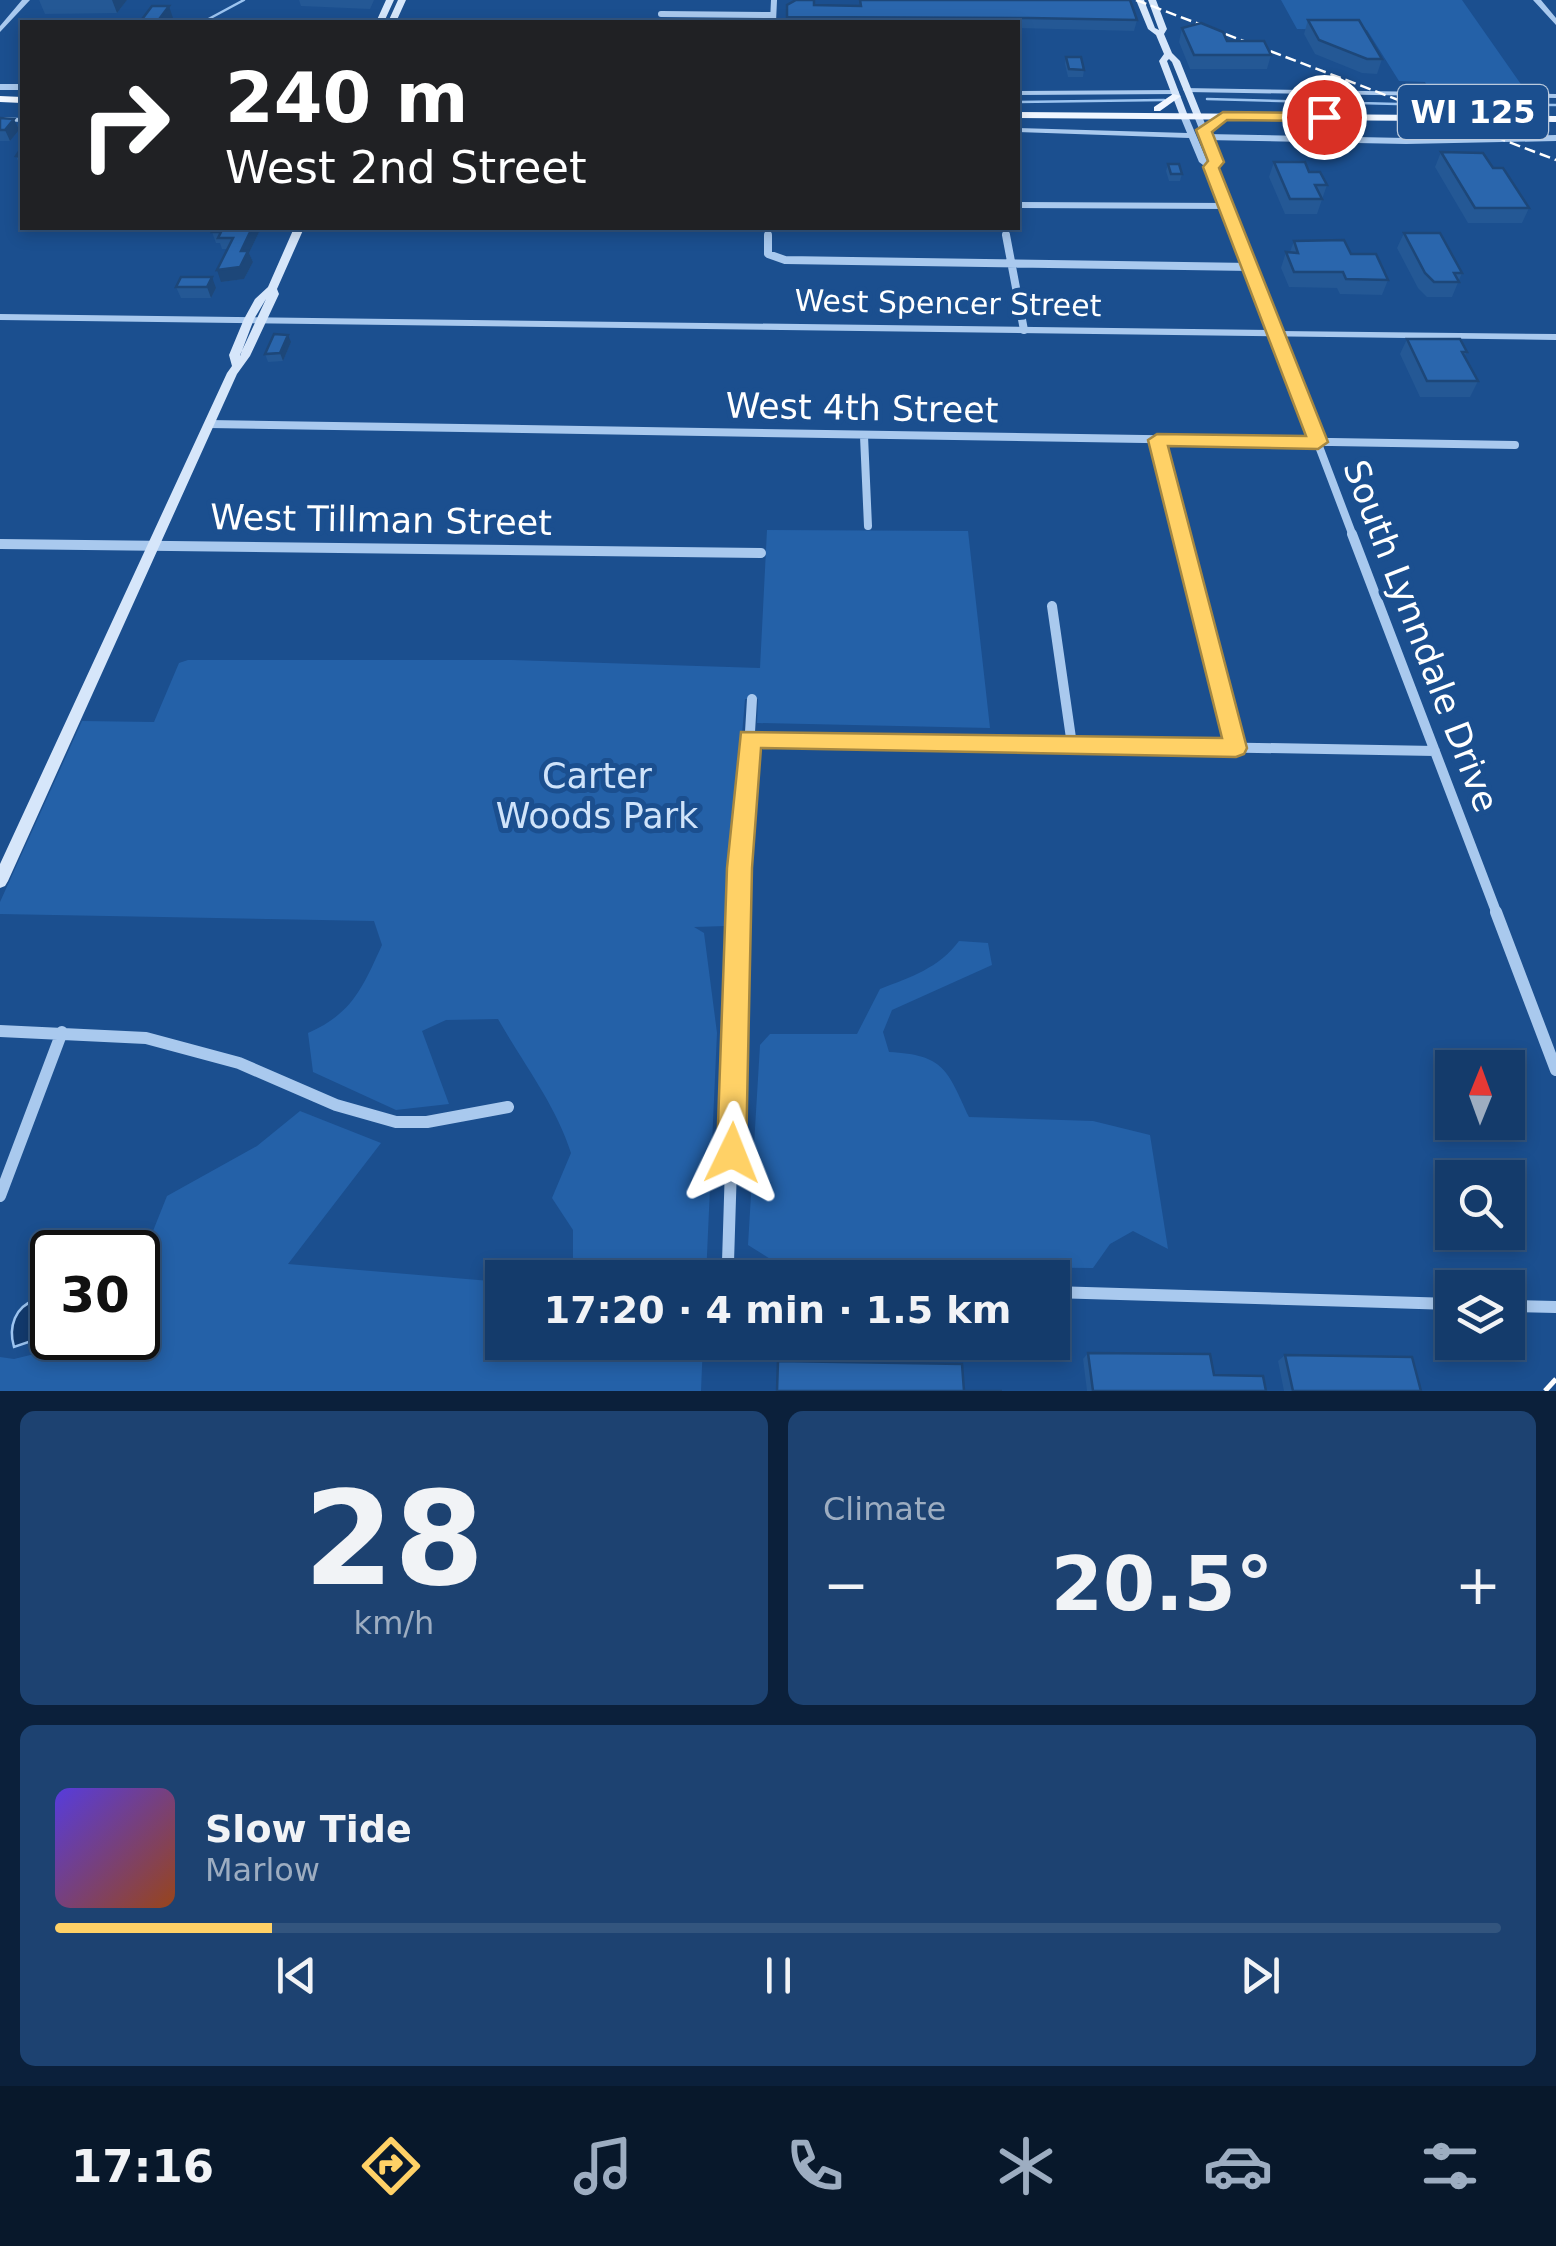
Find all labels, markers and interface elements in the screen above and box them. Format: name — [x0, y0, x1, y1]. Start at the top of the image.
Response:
text: 240 m — [225, 57, 468, 139]
icon: right — [60, 60, 190, 190]
pin — [1282, 75, 1367, 160]
road number: WI 125 — [1398, 85, 1548, 139]
icon: arrive — [1297, 90, 1352, 145]
text: West 2nd Street — [225, 141, 587, 194]
street label: West Spencer Street — [794, 283, 1102, 323]
street label: West 4th Street — [725, 386, 999, 430]
street label: South Lynndale Drive — [1335, 454, 1507, 818]
street label: West Tillman Street — [210, 497, 552, 543]
park label: Carter Woods Park — [496, 756, 699, 836]
north arrow — [1435, 1050, 1525, 1140]
map controls — [1435, 1050, 1525, 1360]
position arrow — [680, 1101, 784, 1205]
button: search — [1435, 1160, 1525, 1250]
speed limit sign: 30 — [30, 1230, 160, 1360]
button: layers — [1435, 1270, 1525, 1360]
text: 17:20 · 4 min · 1.5 km — [544, 1288, 1011, 1332]
text: 28 — [304, 1463, 484, 1615]
text: Climate — [823, 1490, 946, 1528]
text: 20.5° — [1051, 1540, 1273, 1628]
text: − — [823, 1553, 869, 1617]
text: + — [1455, 1553, 1501, 1617]
text: km/h — [354, 1604, 434, 1642]
text: Slow Tide — [205, 1807, 412, 1851]
text: Marlow — [205, 1851, 320, 1889]
icon: previous — [269, 1948, 324, 2003]
icon: pause — [751, 1948, 806, 2003]
icon: next — [1233, 1948, 1288, 2003]
icon: directions — [356, 2131, 426, 2201]
icon: music — [568, 2131, 638, 2201]
icon: phone — [780, 2131, 850, 2201]
icon: climate — [991, 2131, 1061, 2201]
icon: car — [1203, 2131, 1273, 2201]
icon: filters — [1415, 2131, 1485, 2201]
text: 17:16 — [71, 2140, 214, 2193]

